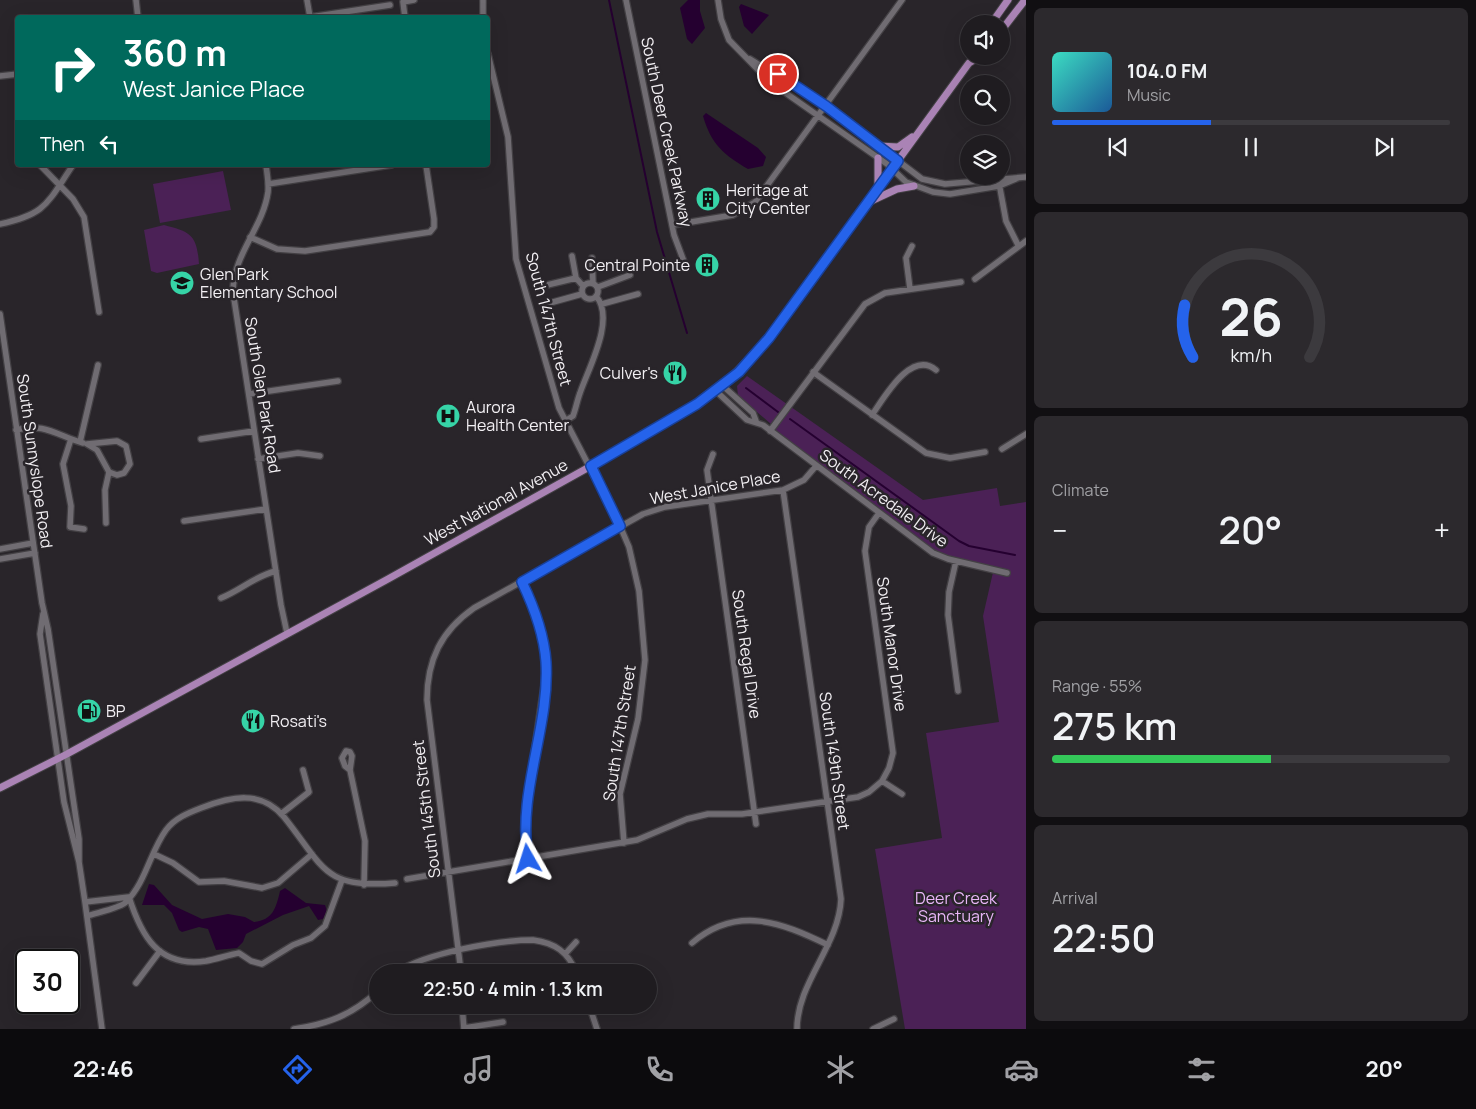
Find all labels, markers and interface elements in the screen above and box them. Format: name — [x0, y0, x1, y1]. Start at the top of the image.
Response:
map controls — [960, 15, 1010, 185]
button: sound — [960, 15, 1010, 65]
text: 360 m — [123, 29, 227, 77]
icon: right — [40, 35, 105, 100]
street label: South Deer Creek Parkway — [636, 35, 698, 230]
pin — [757, 53, 799, 95]
text: 104.0 FM — [1127, 58, 1207, 84]
icon: arrive — [764, 60, 792, 88]
text: West Janice Place — [123, 74, 305, 104]
button: search — [960, 75, 1010, 125]
text: Music — [1127, 84, 1171, 106]
icon: left — [95, 130, 123, 158]
text: Then — [40, 131, 85, 157]
icon: previous — [1104, 133, 1132, 161]
icon: pause — [1237, 133, 1265, 161]
icon: next — [1370, 133, 1398, 161]
button: layers — [960, 135, 1010, 185]
place label: Heritage at City Center — [726, 179, 810, 219]
building icon: Heritage at City Center — [695, 186, 721, 212]
street label: South 147th Street — [521, 250, 577, 388]
building icon: Central Pointe — [694, 252, 720, 278]
place label: Central Pointe — [585, 254, 690, 276]
place label: Glen Park Elementary School — [200, 263, 338, 303]
school or university icon: Glen Park Elementary School — [169, 270, 195, 296]
text: 26 — [1219, 281, 1283, 352]
street label: South Glen Park Road — [240, 315, 286, 475]
text: km/h — [1230, 343, 1272, 367]
restaurant icon: Culver's — [662, 360, 688, 386]
place label: Culver's — [600, 362, 658, 384]
street label: South Sunnyslope Road — [12, 372, 58, 550]
place label: Aurora Health Center — [466, 396, 569, 436]
hospital icon: Aurora Health Center — [435, 403, 461, 429]
street label: South Acredale Drive — [815, 444, 953, 552]
street label: West National Avenue — [420, 453, 572, 551]
street label: West Janice Place — [648, 465, 782, 509]
text: Climate — [1052, 479, 1109, 501]
text: 20° — [1219, 503, 1282, 555]
text: − — [1052, 511, 1067, 549]
text: + — [1434, 511, 1450, 549]
street label: South Manor Drive — [872, 575, 912, 713]
street label: South Regal Drive — [727, 588, 767, 720]
street label: South 147th Street — [597, 663, 641, 803]
text: Range · 55% — [1052, 675, 1142, 697]
street label: South 149th Street — [814, 690, 856, 832]
fuel station icon: BP — [76, 698, 102, 724]
text: 275 km — [1052, 699, 1177, 751]
place label: BP — [106, 700, 126, 722]
restaurant icon: Rosati's — [240, 708, 266, 734]
place label: Rosati's — [270, 710, 327, 732]
street label: South 145th Street — [407, 739, 445, 879]
position arrow — [501, 832, 553, 884]
park label: Deer Creek Sanctuary — [915, 887, 998, 927]
text: Arrival — [1052, 887, 1098, 909]
text: 22:50 — [1052, 911, 1156, 963]
speed limit sign: 30 — [15, 949, 80, 1014]
text: 22:50 · 4 min · 1.3 km — [423, 976, 603, 1002]
icon: directions — [280, 1052, 315, 1087]
icon: music — [461, 1052, 496, 1087]
icon: phone — [642, 1052, 677, 1087]
icon: climate — [823, 1052, 858, 1087]
icon: car — [1004, 1052, 1039, 1087]
icon: filters — [1184, 1052, 1219, 1087]
text: 22:46 — [73, 1054, 134, 1084]
text: 20° — [1365, 1054, 1403, 1084]

